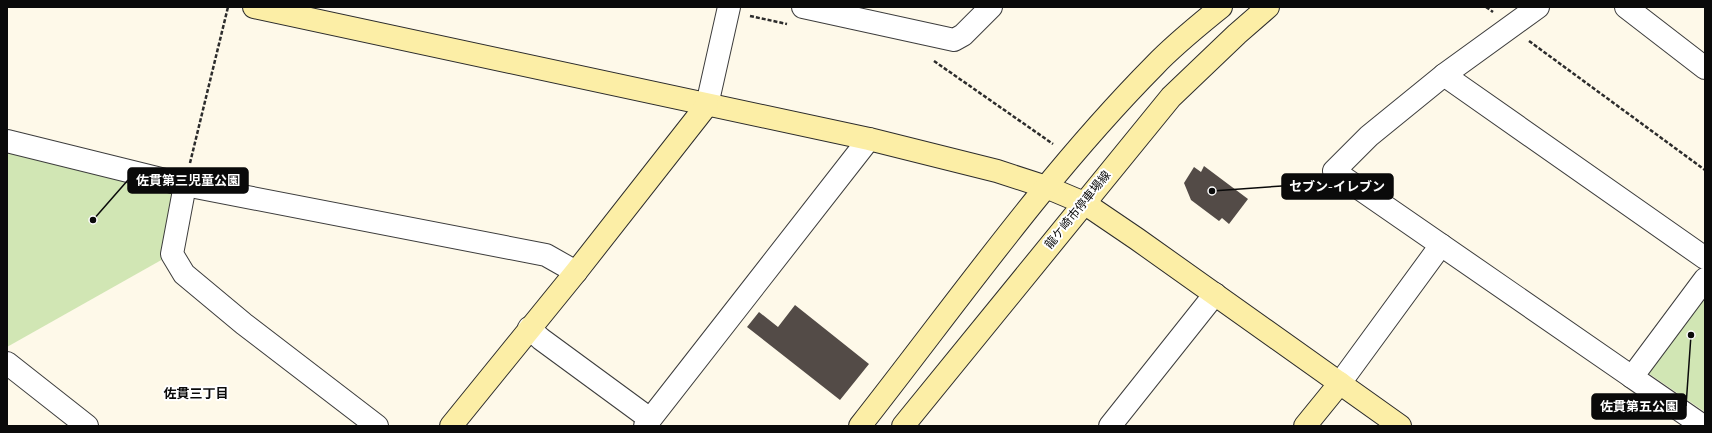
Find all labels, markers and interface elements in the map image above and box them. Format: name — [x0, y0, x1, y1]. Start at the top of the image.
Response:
street label: 龍ケ崎市停車場線 — [1040, 167, 1116, 253]
callout: 佐貫第三児童公園 — [128, 168, 248, 193]
text: 佐貫第三児童公園 — [136, 171, 240, 191]
callout: セブン-イレブン — [1282, 174, 1393, 199]
text: セブン-イレブン — [1289, 177, 1385, 197]
district label: 佐貫三丁目 — [163, 384, 229, 404]
callout: 佐貫第五公園 — [1592, 394, 1686, 419]
text: 佐貫第五公園 — [1600, 397, 1678, 417]

